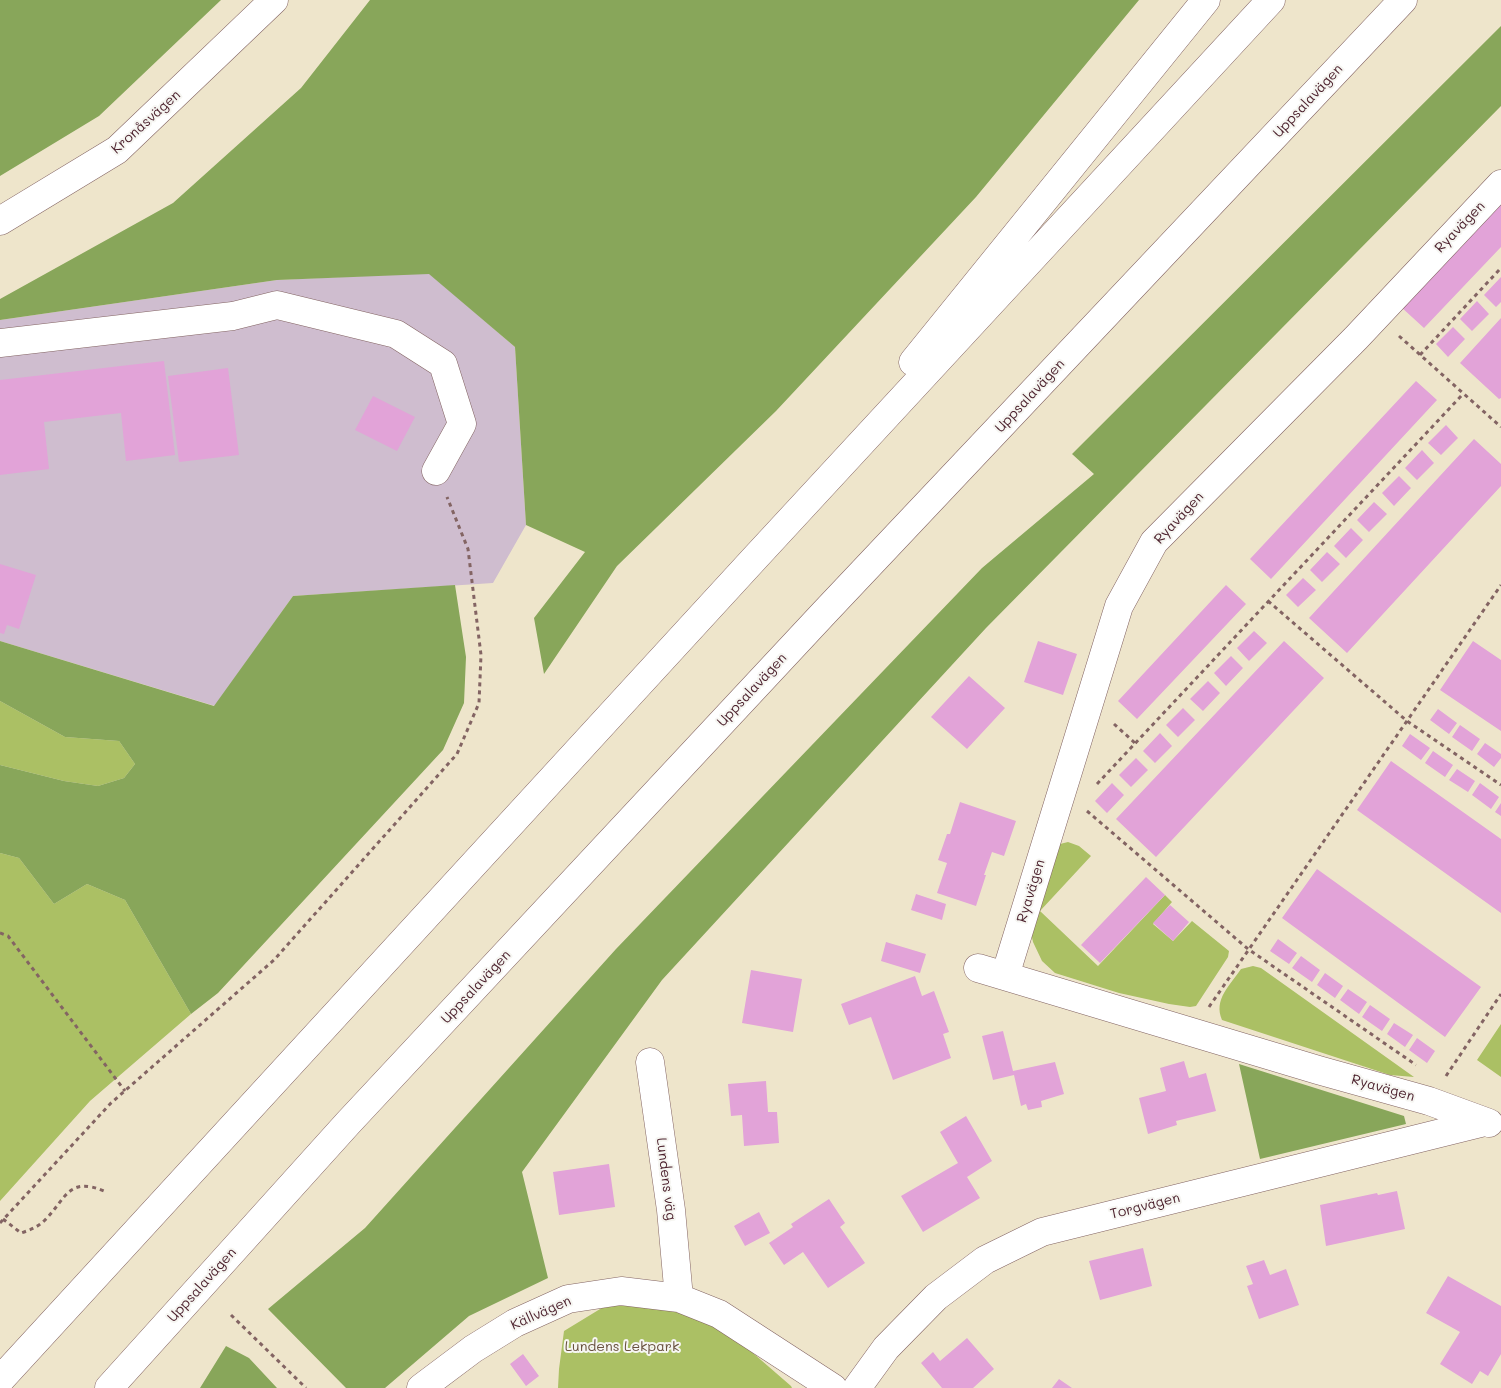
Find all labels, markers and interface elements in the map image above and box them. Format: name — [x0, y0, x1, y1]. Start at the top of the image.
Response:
street label: Uppsalavägen — [1270, 61, 1346, 141]
street label: Kronåsvägen — [108, 87, 184, 157]
street label: Ryavägen — [1431, 198, 1489, 256]
street label: Uppsalavägen — [992, 356, 1068, 436]
street label: Ryavägen — [1151, 488, 1207, 548]
street label: Uppsalavägen — [714, 650, 790, 730]
street label: Ryavägen — [1013, 857, 1049, 925]
street label: Uppsalavägen — [438, 947, 514, 1027]
street label: Ryavägen — [1349, 1071, 1417, 1105]
street label: Lundens väg — [653, 1137, 679, 1221]
street label: Torgvägen — [1108, 1189, 1182, 1223]
street label: Uppsalavägen — [164, 1244, 240, 1326]
street label: Källvägen — [508, 1292, 574, 1334]
park label: Lundens Lekpark — [565, 1339, 679, 1355]

